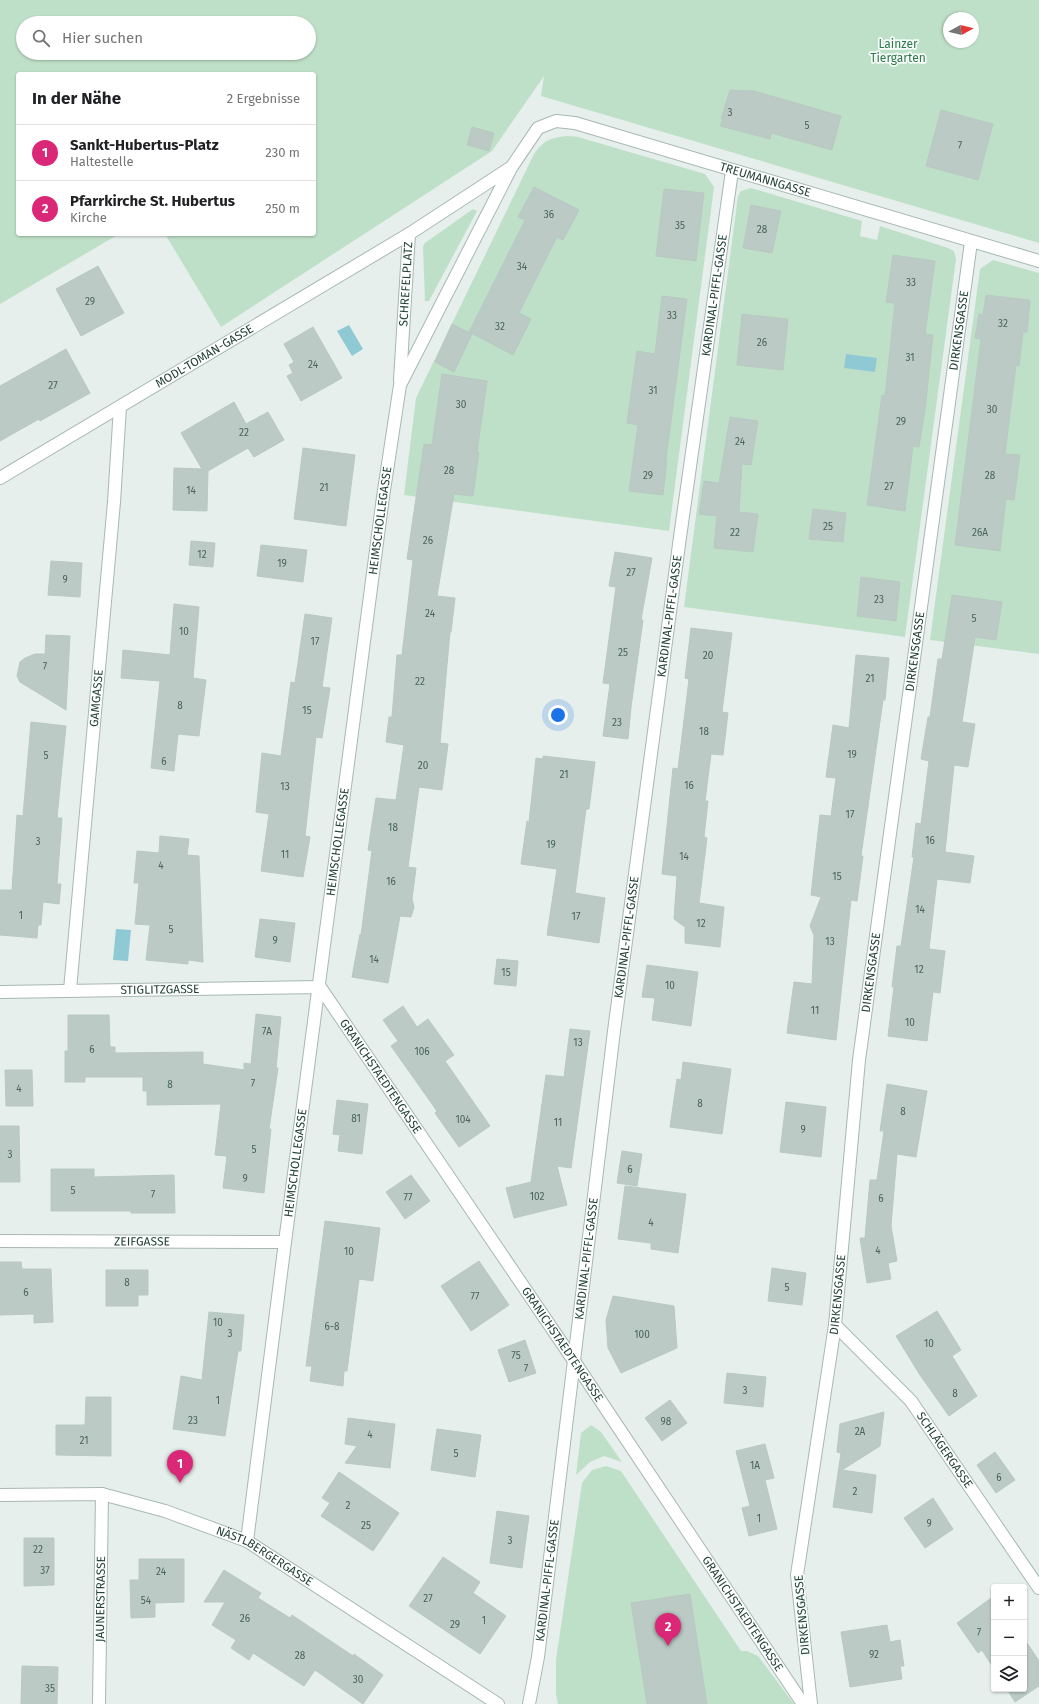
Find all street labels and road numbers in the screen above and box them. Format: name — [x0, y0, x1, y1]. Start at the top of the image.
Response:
street label: TREUMANNGASSE — [718, 159, 812, 200]
street label: KARDINAL-PIFFL-GASSE — [699, 233, 730, 357]
street label: SCHREFELPLATZ — [396, 241, 416, 327]
street label: DIRKENSGASSE — [946, 290, 971, 371]
street label: MODL-TOMAN-GASSE — [153, 322, 256, 391]
street label: HEIMSCHOLLEGASSE — [366, 466, 395, 576]
street label: KARDINAL-PIFFL-GASSE — [654, 554, 685, 678]
street label: DIRKENSGASSE — [903, 611, 927, 692]
street label: GAMGASSE — [87, 669, 106, 727]
street label: HEIMSCHOLLEGASSE — [324, 787, 352, 897]
street label: KARDINAL-PIFFL-GASSE — [611, 875, 642, 999]
street label: DIRKENSGASSE — [859, 932, 883, 1013]
street label: STIGLITZGASSE — [120, 982, 200, 997]
street label: GRANICHSTAEDTENGASSE — [337, 1016, 425, 1136]
street label: HEIMSCHOLLEGASSE — [281, 1108, 309, 1218]
street label: KARDINAL-PIFFL-GASSE — [572, 1197, 601, 1321]
street label: ZEIFGASSE — [114, 1234, 170, 1249]
street label: DIRKENSGASSE — [827, 1254, 848, 1336]
street label: GRANICHSTAEDTENGASSE — [519, 1284, 606, 1405]
street label: SCHLÄGERGASSE — [914, 1409, 976, 1491]
street label: KARDINAL-PIFFL-GASSE — [533, 1518, 562, 1642]
street label: NÄSTLBERGERGASSE — [214, 1523, 316, 1589]
street label: GRANICHSTAEDTENGASSE — [699, 1553, 786, 1674]
street label: JAUNERSTRASSE — [93, 1556, 108, 1642]
street label: DIRKENSGASSE — [792, 1574, 812, 1656]

